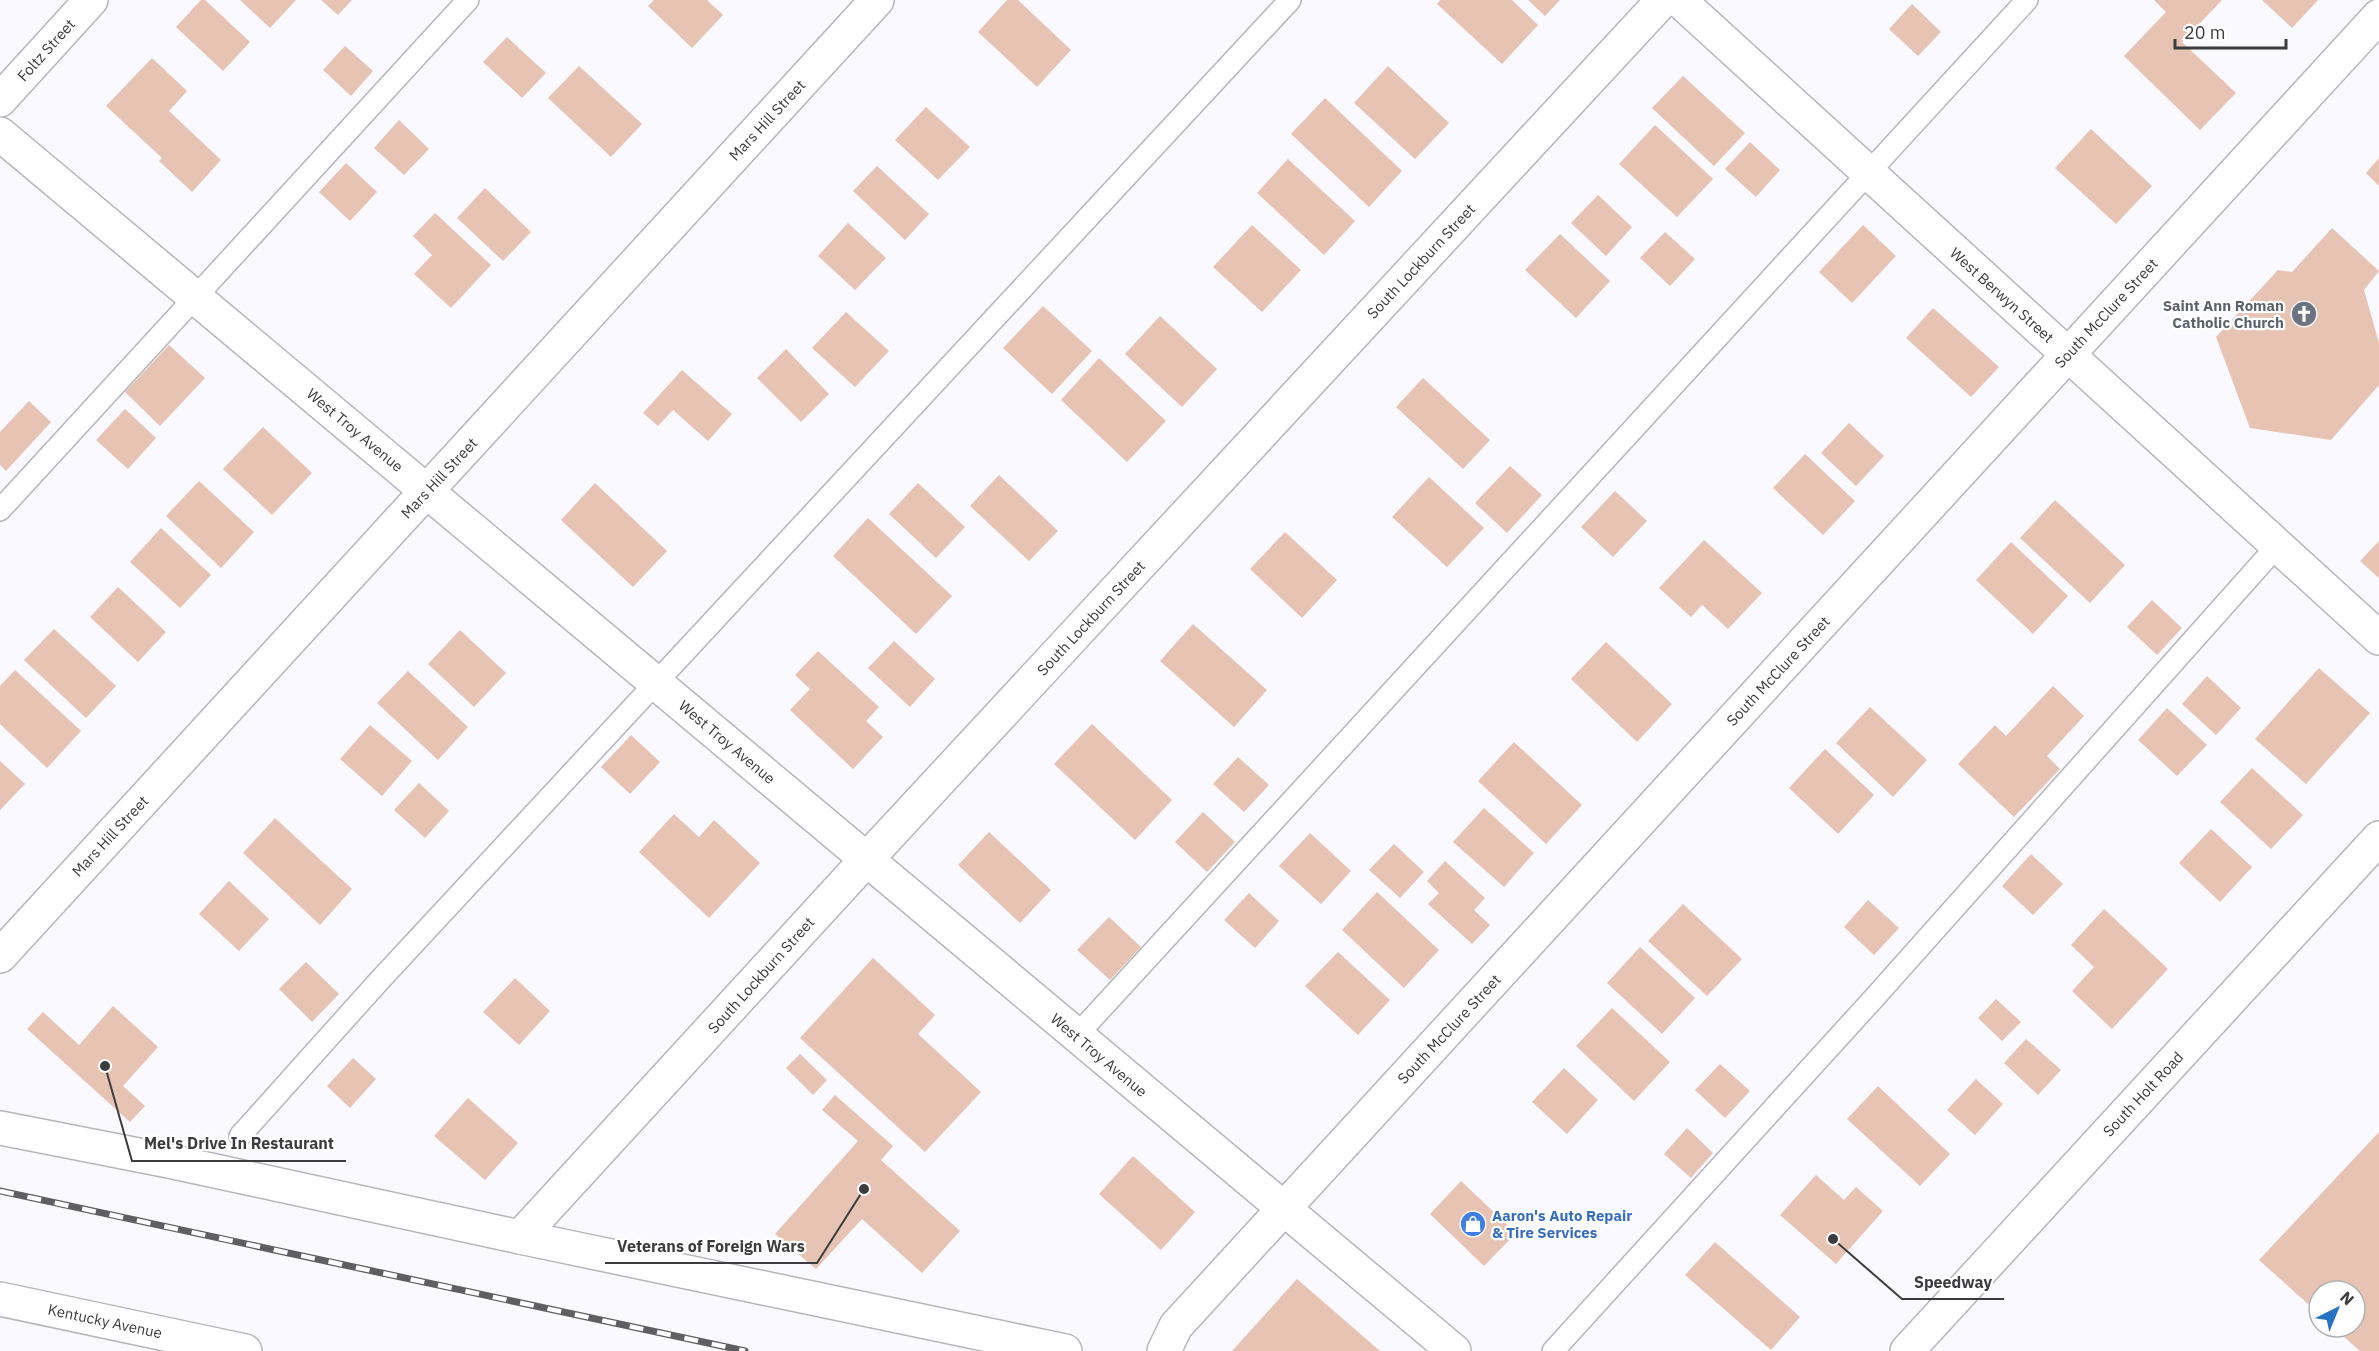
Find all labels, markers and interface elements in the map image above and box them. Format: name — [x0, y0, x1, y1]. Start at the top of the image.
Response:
scale bar — [2175, 12, 2286, 50]
street label: Foltz Street — [13, 15, 79, 85]
text: 20 m — [2184, 21, 2226, 44]
street label: Mars Hill Street — [725, 76, 809, 164]
street label: South Lockburn Street — [1363, 200, 1479, 322]
street label: West Berwyn Street — [1946, 243, 2058, 347]
street label: South McClure Street — [2050, 254, 2162, 372]
place label: Saint Ann Roman Catholic Church — [2163, 296, 2284, 332]
church icon: Saint Ann Roman Catholic Church — [2289, 299, 2319, 329]
street label: West Troy Avenue — [303, 384, 407, 476]
street label: Mars Hill Street — [397, 434, 481, 522]
street label: South Lockburn Street — [1033, 557, 1149, 679]
street label: South McClure Street — [1722, 612, 1834, 730]
street label: West Troy Avenue — [675, 696, 779, 788]
street label: Mars Hill Street — [68, 792, 152, 880]
street label: South Lockburn Street — [704, 913, 818, 1037]
street label: South McClure Street — [1393, 970, 1505, 1088]
street label: West Troy Avenue — [1047, 1009, 1151, 1101]
street label: South Holt Road — [2099, 1048, 2187, 1140]
callout: Mel's Drive In Restaurant — [132, 1127, 346, 1161]
text: Mel's Drive In Restaurant — [144, 1133, 334, 1153]
place label: Aaron's Auto Repair & Tire Services — [1492, 1206, 1632, 1242]
shop icon: Aaron's Auto Repair & Tire Services — [1458, 1209, 1488, 1239]
callout: Veterans of Foreign Wars — [605, 1229, 817, 1263]
text: Veterans of Foreign Wars — [617, 1236, 805, 1256]
callout: Speedway — [1902, 1265, 2004, 1299]
text: Speedway — [1914, 1272, 1993, 1292]
north arrow — [2307, 1279, 2367, 1339]
text: N — [2336, 1287, 2358, 1309]
street label: Kentucky Avenue — [46, 1300, 164, 1342]

